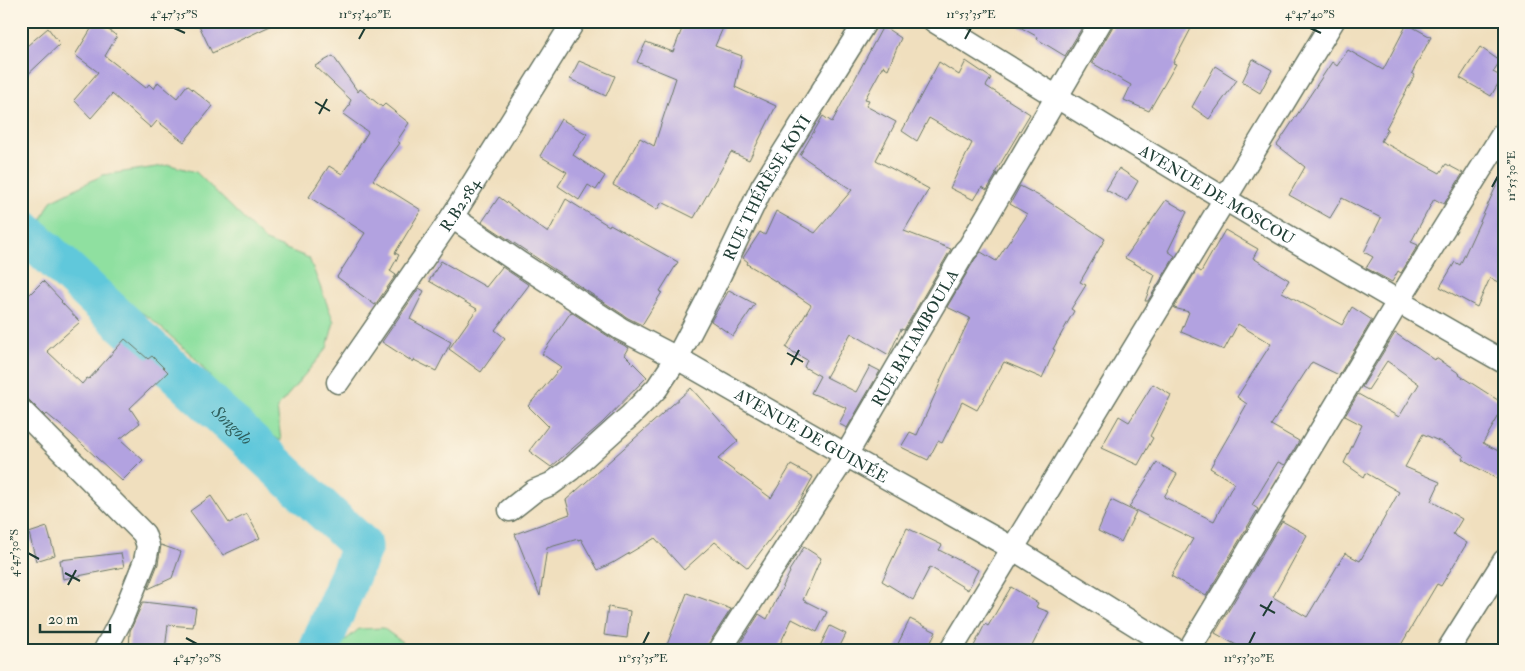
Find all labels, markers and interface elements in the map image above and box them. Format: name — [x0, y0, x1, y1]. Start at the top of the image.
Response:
text: 4°47'35"S — [150, 7, 198, 22]
text: 11°53'40"E — [339, 7, 391, 22]
text: 11°53'35"E — [946, 7, 996, 22]
text: 4°47'40"S — [1285, 7, 1335, 22]
street label: RUE THÉRÈSE KOYI — [719, 111, 816, 264]
street label: AVENUE DE MOSCOU — [1134, 140, 1298, 250]
text: 11°53'30"E — [1504, 150, 1519, 201]
street label: R.B2.584 — [436, 174, 485, 236]
street label: RUE BATAMBOULA — [868, 266, 963, 410]
street label: AVENUE DE GUINÉE — [730, 384, 891, 488]
water label: Songolo — [206, 400, 258, 450]
text: 4°47'30"S — [7, 529, 22, 577]
scale bar — [40, 601, 110, 633]
text: 20 m — [48, 610, 78, 629]
text: 4°47'30"S — [173, 651, 221, 666]
text: 11°53'35"E — [618, 651, 668, 666]
text: 11°53'30"E — [1224, 651, 1275, 666]

